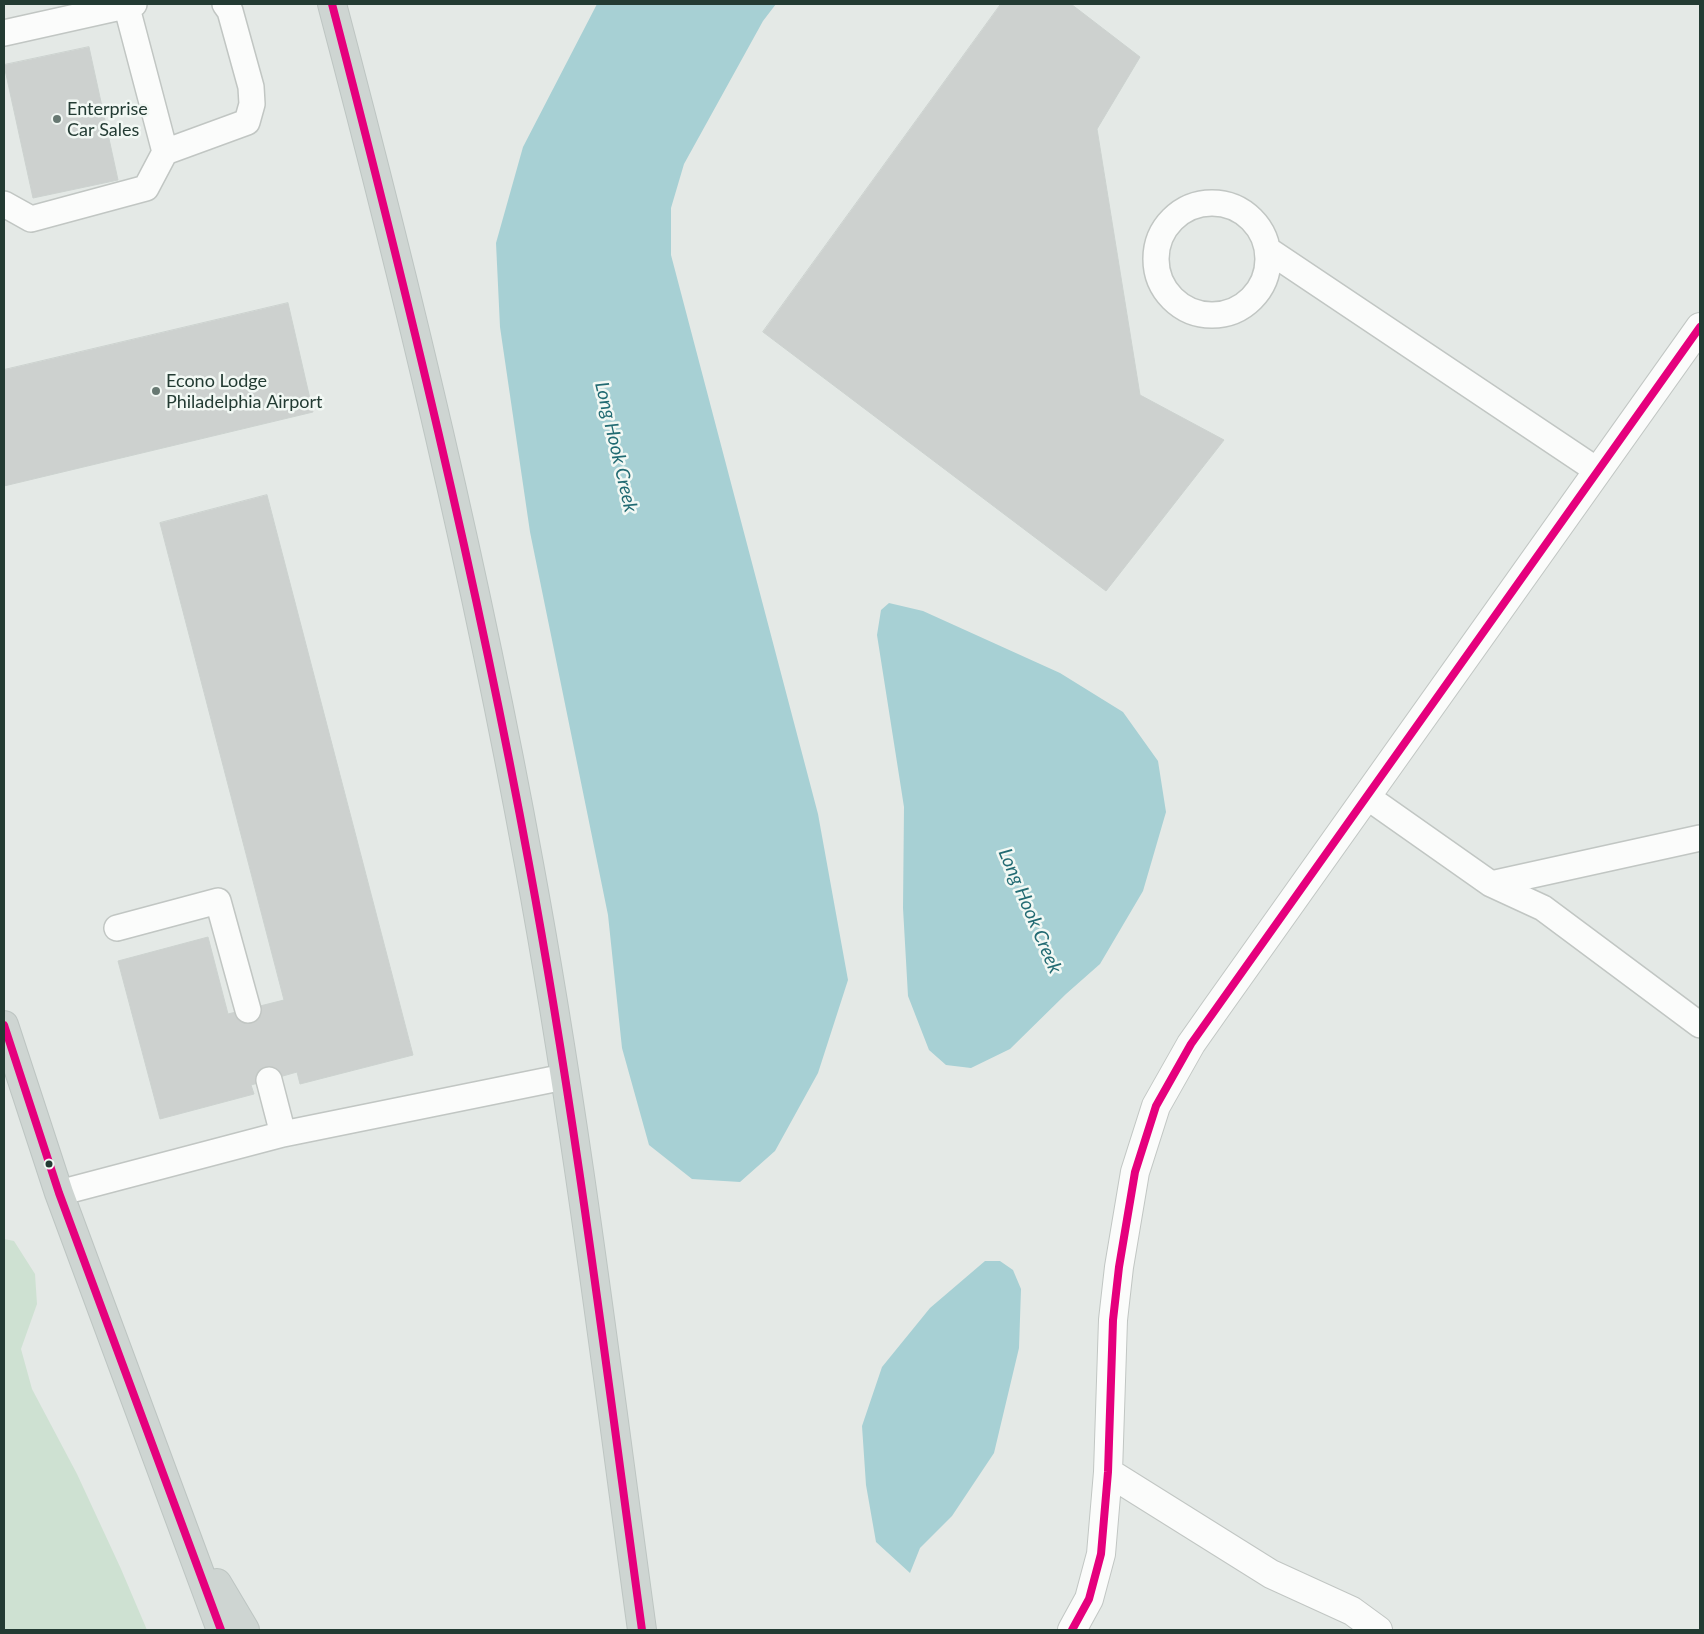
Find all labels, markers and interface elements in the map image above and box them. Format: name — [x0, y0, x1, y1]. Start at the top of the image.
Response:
place label: Enterprise Car Sales — [67, 98, 148, 140]
marker: Enterprise Car Sales — [51, 113, 63, 125]
place label: Econo Lodge Philadelphia Airport — [166, 370, 322, 412]
water label: Long Hook Creek — [590, 379, 642, 515]
marker: Econo Lodge Philadelphia Airport — [150, 385, 162, 397]
water label: Long Hook Creek — [993, 845, 1067, 977]
unlabelled marker — [44, 1159, 54, 1169]

